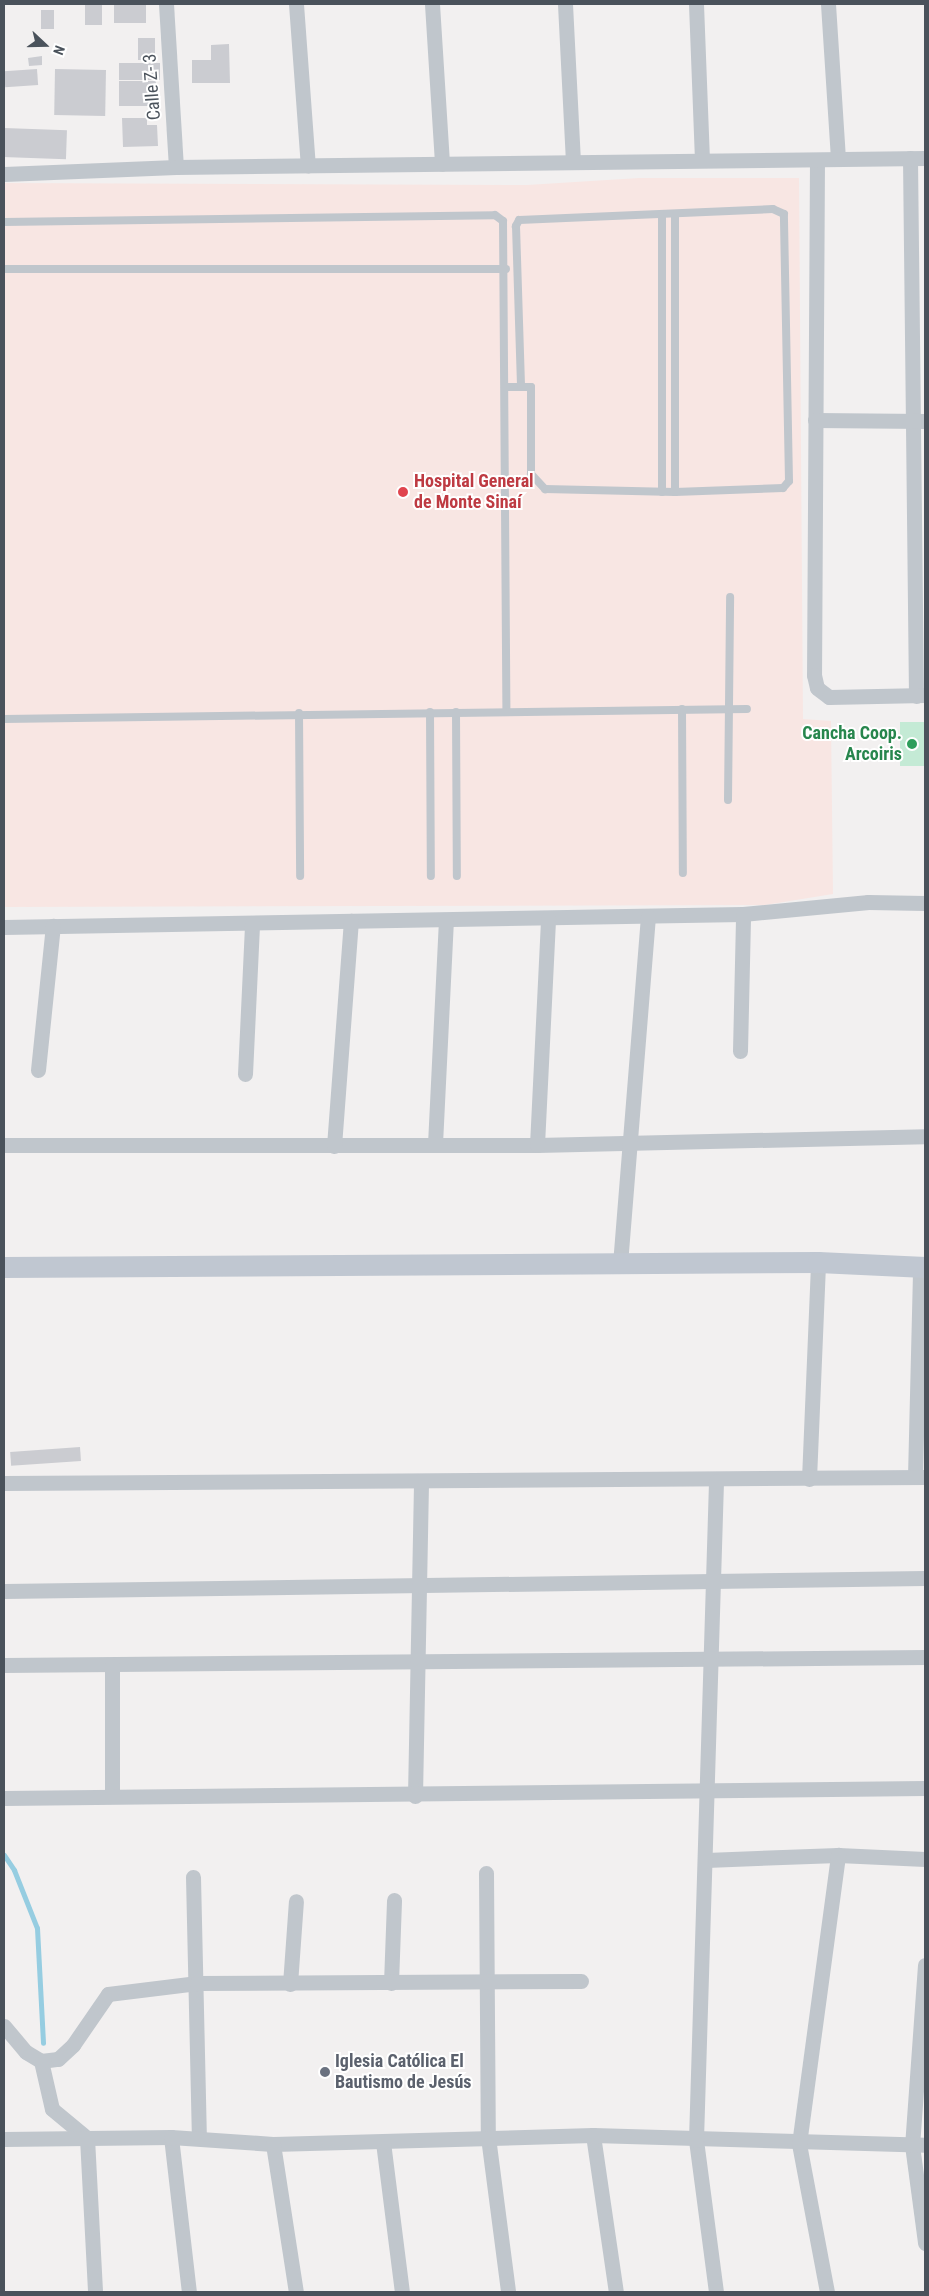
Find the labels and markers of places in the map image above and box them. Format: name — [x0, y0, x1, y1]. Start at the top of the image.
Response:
place label: Hospital General de Monte Sinaí — [414, 471, 534, 514]
marker: Hospital General de Monte Sinaí — [396, 485, 410, 499]
place label: Cancha Coop. Arcoiris — [802, 723, 902, 766]
marker: Cancha Coop. Arcoiris — [906, 738, 918, 750]
place label: Iglesia Católica El Bautismo de Jesús — [335, 2051, 471, 2094]
marker: Iglesia Católica El Bautismo de Jesús — [319, 2066, 331, 2078]

